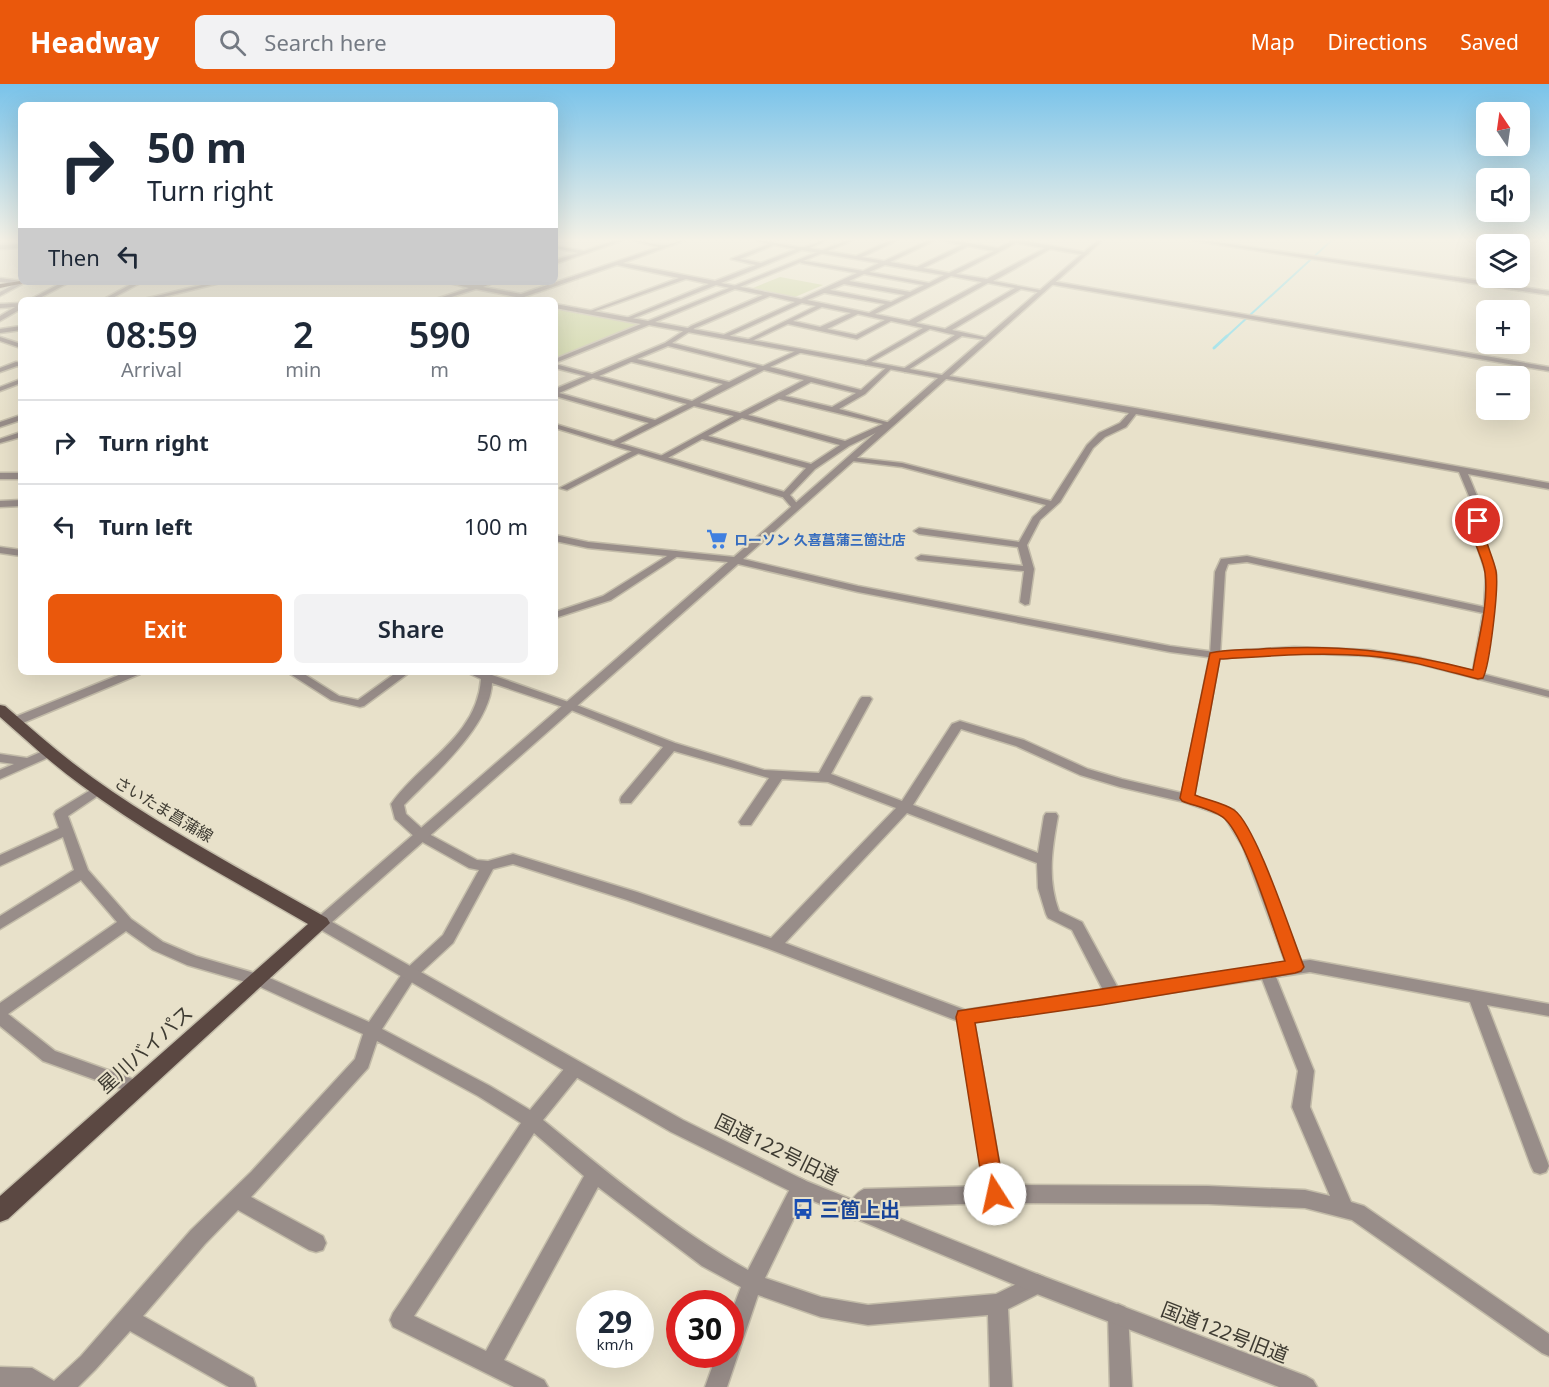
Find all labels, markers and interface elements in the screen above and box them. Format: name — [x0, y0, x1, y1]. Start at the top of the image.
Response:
search box — [195, 15, 615, 69]
text: Headway — [30, 23, 159, 61]
icon: search — [216, 26, 249, 59]
text: Search here — [264, 27, 387, 57]
text: Map — [1251, 28, 1295, 56]
text: Directions — [1328, 28, 1427, 56]
text: Saved — [1460, 28, 1519, 56]
north arrow — [1476, 102, 1530, 156]
map controls — [1476, 102, 1530, 420]
text: 50 m — [147, 118, 247, 175]
icon: right — [48, 126, 126, 204]
button: sound — [1476, 168, 1530, 222]
text: Turn right — [147, 172, 273, 209]
button: layers — [1476, 234, 1530, 288]
icon: left — [112, 240, 145, 273]
text: Then — [48, 242, 100, 272]
button: + — [1476, 300, 1530, 354]
text: 08:59 — [105, 310, 198, 359]
text: 2 — [293, 310, 314, 359]
text: 590 — [409, 310, 471, 359]
text: Arrival — [121, 356, 182, 383]
text: min — [285, 356, 321, 383]
text: m — [430, 356, 449, 383]
button: − — [1476, 366, 1530, 420]
icon: right — [48, 426, 81, 459]
text: Turn right — [99, 427, 209, 457]
text: 50 m — [477, 427, 528, 457]
pin — [1452, 495, 1503, 546]
icon: arrive — [1461, 504, 1494, 537]
icon: left — [48, 510, 81, 543]
text: Turn left — [99, 511, 193, 541]
text: 100 m — [464, 511, 528, 541]
supermarket icon: ローソン 久喜菖蒲三箇辻店 — [705, 527, 729, 551]
place label: ローソン 久喜菖蒲三箇辻店 — [734, 530, 906, 549]
button: Exit — [48, 594, 282, 663]
button: Share — [294, 594, 528, 663]
street label: さいたま菖蒲線 — [111, 771, 217, 847]
street label: 星川バイパス — [92, 999, 198, 1099]
street label: 国道122号旧道 — [711, 1107, 843, 1191]
position arrow — [963, 1162, 1027, 1226]
place label: 三箇上出 — [820, 1196, 900, 1223]
bus stop icon: 三箇上出 — [791, 1197, 815, 1221]
speed limit sign: 30 — [666, 1290, 744, 1368]
street label: 国道122号旧道 — [1157, 1295, 1293, 1369]
text: 29 — [598, 1301, 632, 1342]
text: km/h — [597, 1334, 633, 1354]

